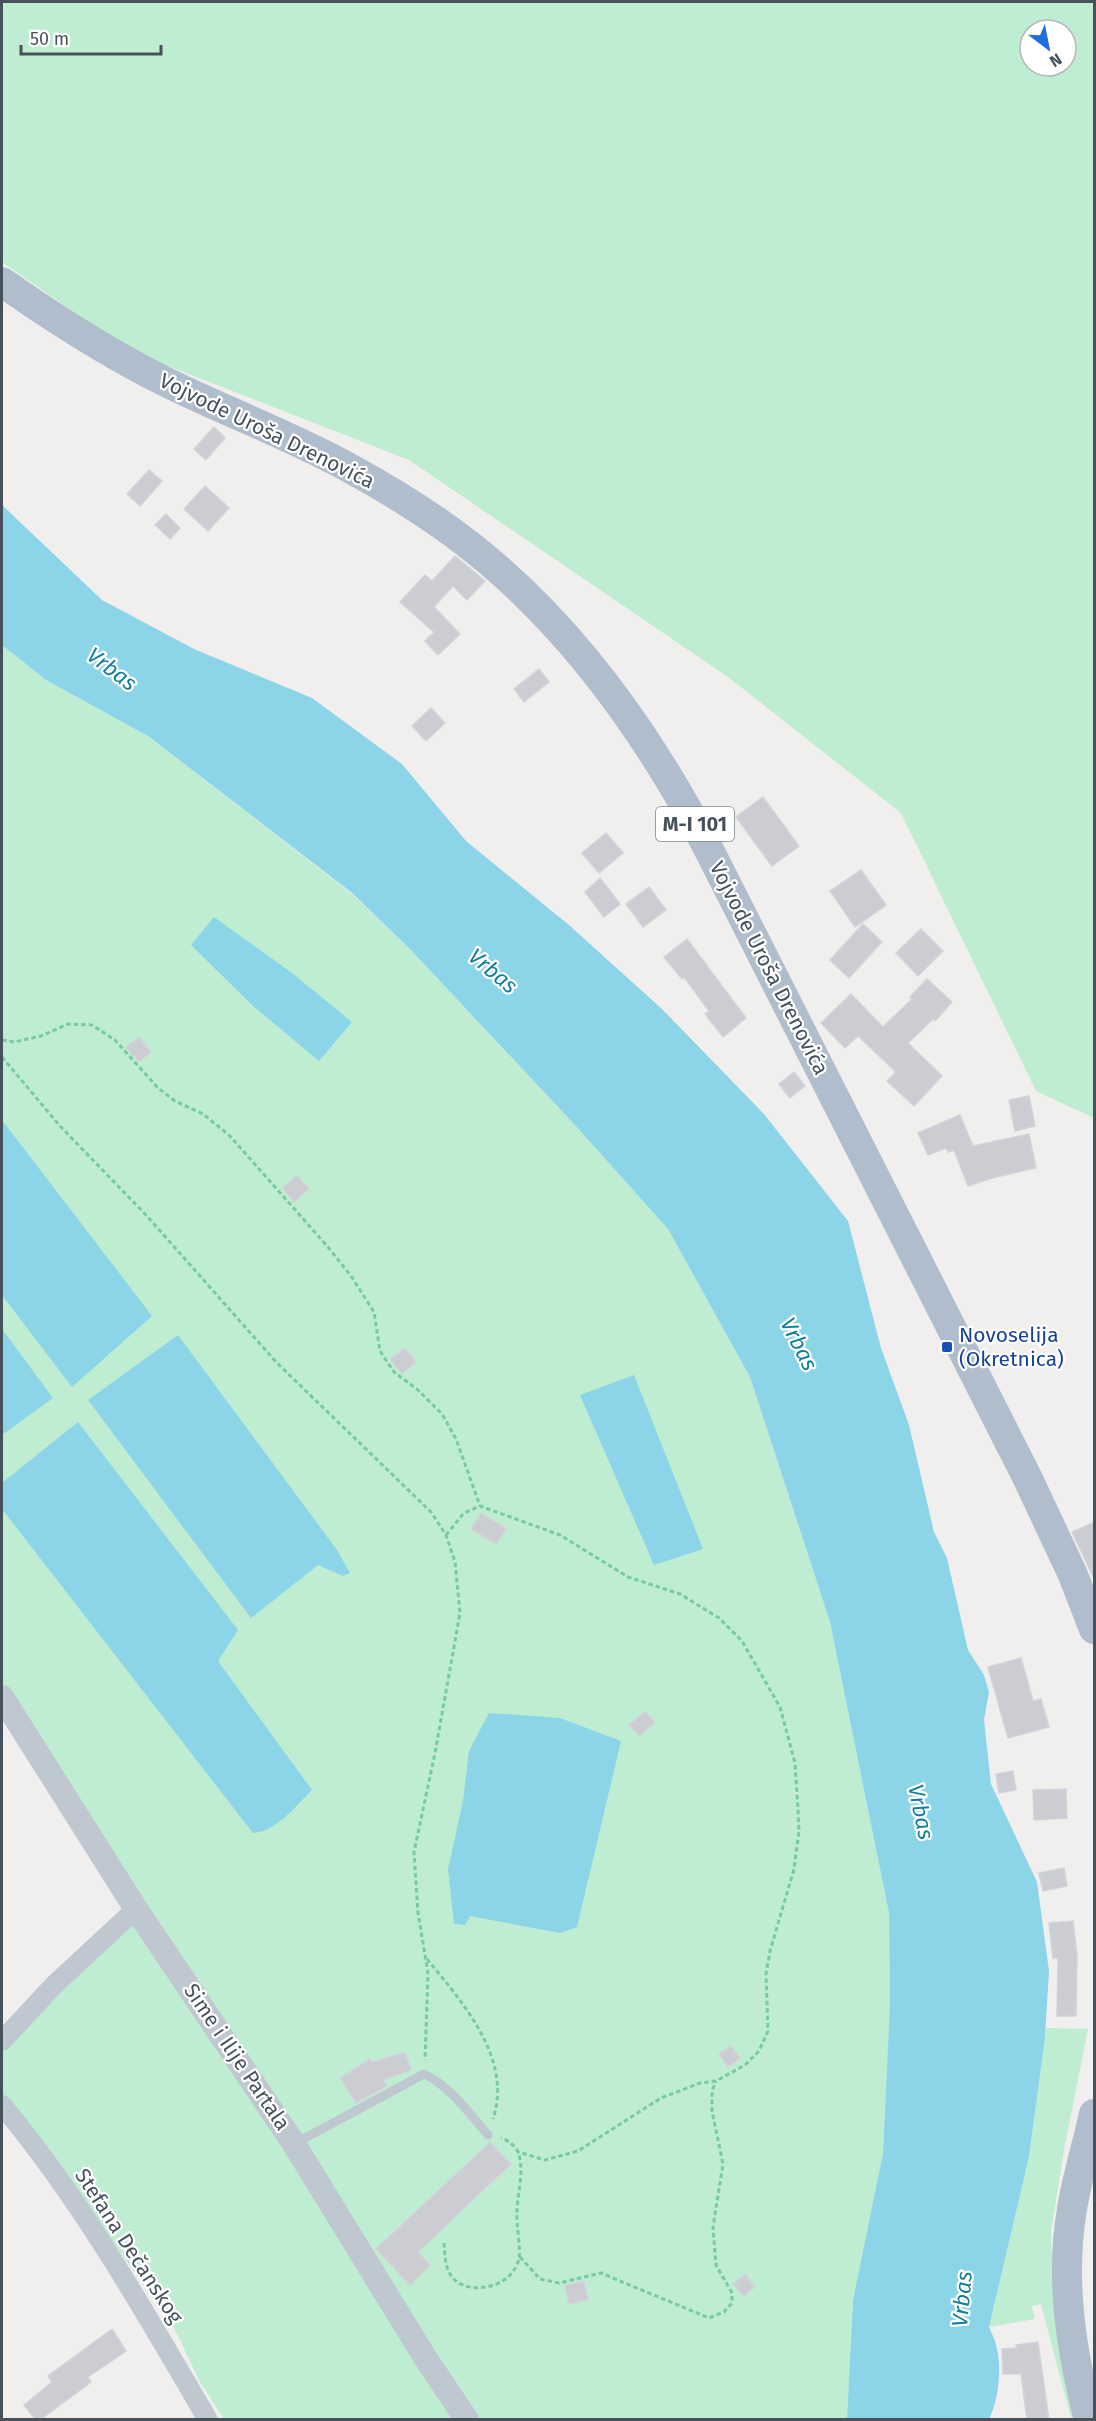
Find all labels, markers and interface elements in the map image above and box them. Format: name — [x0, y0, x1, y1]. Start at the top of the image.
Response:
scale bar — [21, 18, 160, 56]
north arrow — [1018, 18, 1078, 78]
text: 50 m — [30, 28, 69, 50]
text: N — [1046, 49, 1065, 71]
street label: Vojvode Uroša Drenovića — [155, 368, 379, 494]
water label: Vrbas — [82, 641, 142, 697]
road number: M-I 101 — [656, 807, 734, 841]
street label: Vojvode Uroša Drenovića — [704, 857, 834, 1079]
water label: Vrbas — [463, 943, 523, 999]
water label: Vrbas — [774, 1313, 824, 1375]
place label: Novoselija (Okretnica) — [959, 1322, 1064, 1372]
marker: Novoselija (Okretnica) — [940, 1340, 954, 1354]
water label: Vrbas — [902, 1782, 940, 1842]
street label: Sime i Ilije Partala — [178, 1979, 296, 2135]
street label: Stefana Dečanskog — [69, 2164, 189, 2328]
water label: Vrbas — [946, 2270, 978, 2328]

